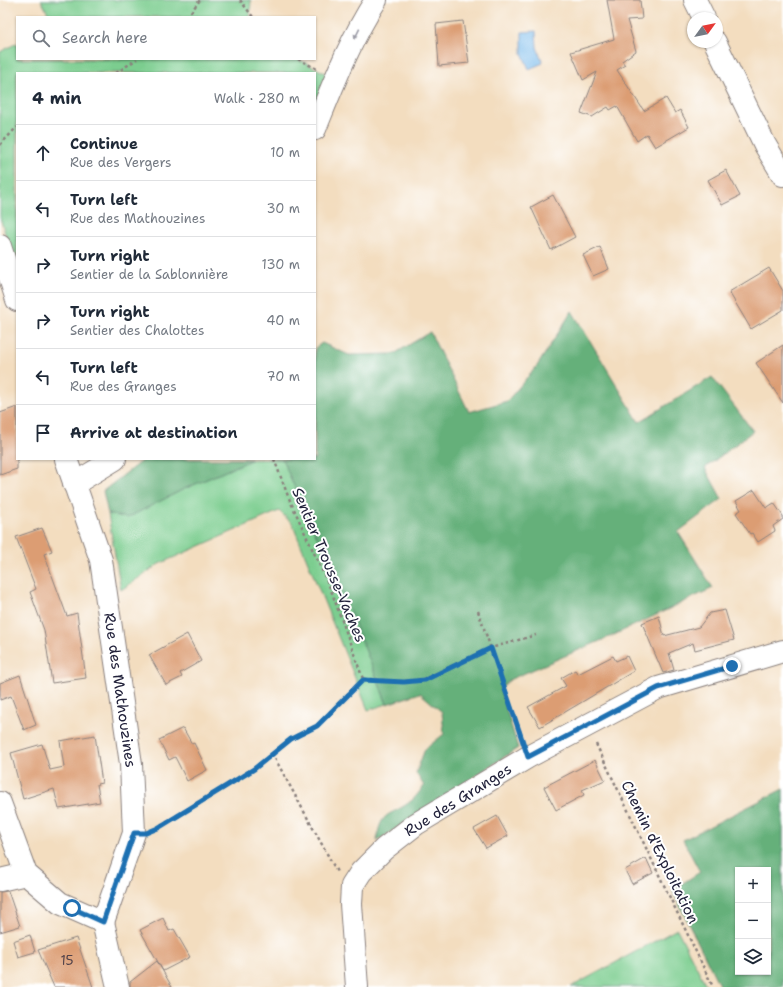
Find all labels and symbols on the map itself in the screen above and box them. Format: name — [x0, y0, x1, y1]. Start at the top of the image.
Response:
north arrow — [687, 12, 723, 48]
one-way arrow — [354, 28, 360, 40]
street label: Sentier Trousse-Vaches — [287, 485, 371, 645]
street label: Rue des Mathouzines — [99, 611, 141, 769]
route end — [723, 657, 741, 675]
street label: Rue des Granges — [401, 759, 515, 841]
street label: Chemin d'Exploitation — [617, 777, 703, 927]
route start — [63, 899, 81, 917]
house number: 15 — [60, 952, 74, 969]

